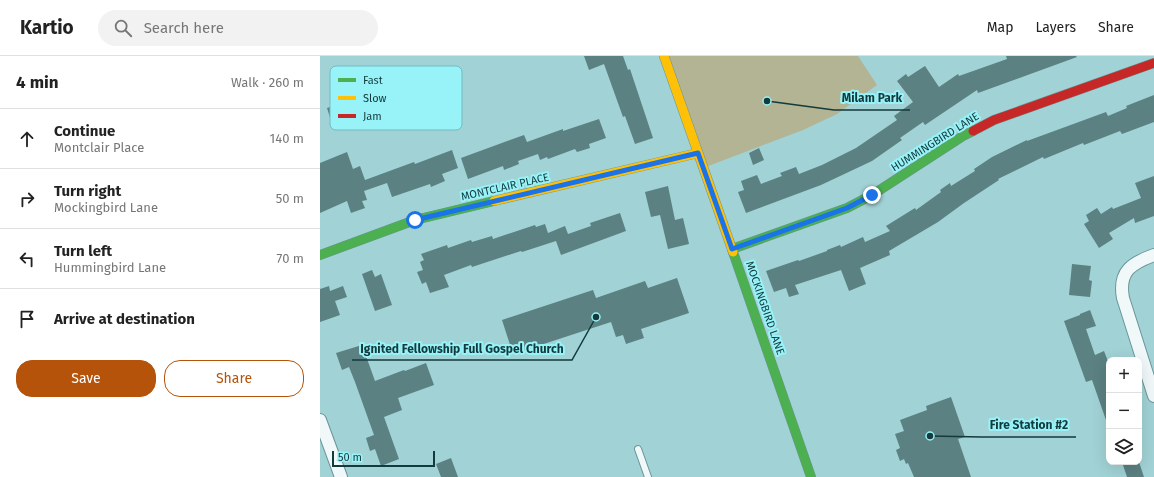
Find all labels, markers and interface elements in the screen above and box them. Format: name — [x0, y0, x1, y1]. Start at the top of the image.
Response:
search box — [98, 10, 378, 46]
text: Kartio — [20, 16, 74, 39]
icon: search — [112, 17, 134, 39]
text: Search here — [144, 19, 224, 37]
text: Map — [987, 19, 1013, 36]
text: Layers — [1035, 19, 1076, 36]
text: Share — [1098, 19, 1134, 36]
legend — [330, 66, 462, 130]
text: 4 min — [16, 72, 59, 93]
text: Fast — [363, 74, 383, 87]
text: Walk · 260 m — [231, 75, 304, 90]
callout: Milam Park — [834, 86, 910, 110]
text: Milam Park — [842, 91, 903, 105]
text: Slow — [363, 92, 387, 105]
text: Jam — [363, 110, 382, 123]
street label: HUMMINGBIRD LANE — [889, 110, 982, 174]
text: Continue — [54, 122, 115, 140]
icon: ahead — [16, 128, 38, 150]
text: 140 m — [270, 131, 304, 146]
text: Montclair Place — [54, 140, 144, 155]
street label: MONTCLAIR PLACE — [460, 171, 550, 203]
text: Turn right — [54, 182, 121, 200]
route end — [863, 186, 881, 204]
icon: right — [16, 188, 38, 210]
text: 50 m — [276, 191, 304, 206]
text: Mockingbird Lane — [54, 200, 158, 215]
route start — [406, 211, 424, 229]
text: Turn left — [54, 242, 112, 260]
icon: left — [16, 248, 38, 270]
text: 70 m — [277, 251, 304, 266]
street label: MOCKINGBIRD LANE — [743, 259, 787, 357]
text: Hummingbird Lane — [54, 260, 166, 275]
icon: arrive — [16, 308, 38, 330]
text: Arrive at destination — [54, 310, 195, 328]
callout: Ignited Fellowship Full Gospel Church — [352, 336, 572, 360]
text: Ignited Fellowship Full Gospel Church — [360, 342, 564, 356]
map controls — [1106, 357, 1142, 465]
button: + — [1106, 357, 1142, 393]
button: Save — [16, 360, 156, 397]
button: Share — [164, 360, 304, 397]
button: − — [1106, 393, 1142, 429]
callout: Fire Station #2 — [982, 413, 1076, 437]
text: Fire Station #2 — [990, 418, 1068, 432]
button: layers — [1106, 429, 1142, 465]
scale bar — [332, 449, 435, 468]
text: 50 m — [338, 451, 362, 464]

